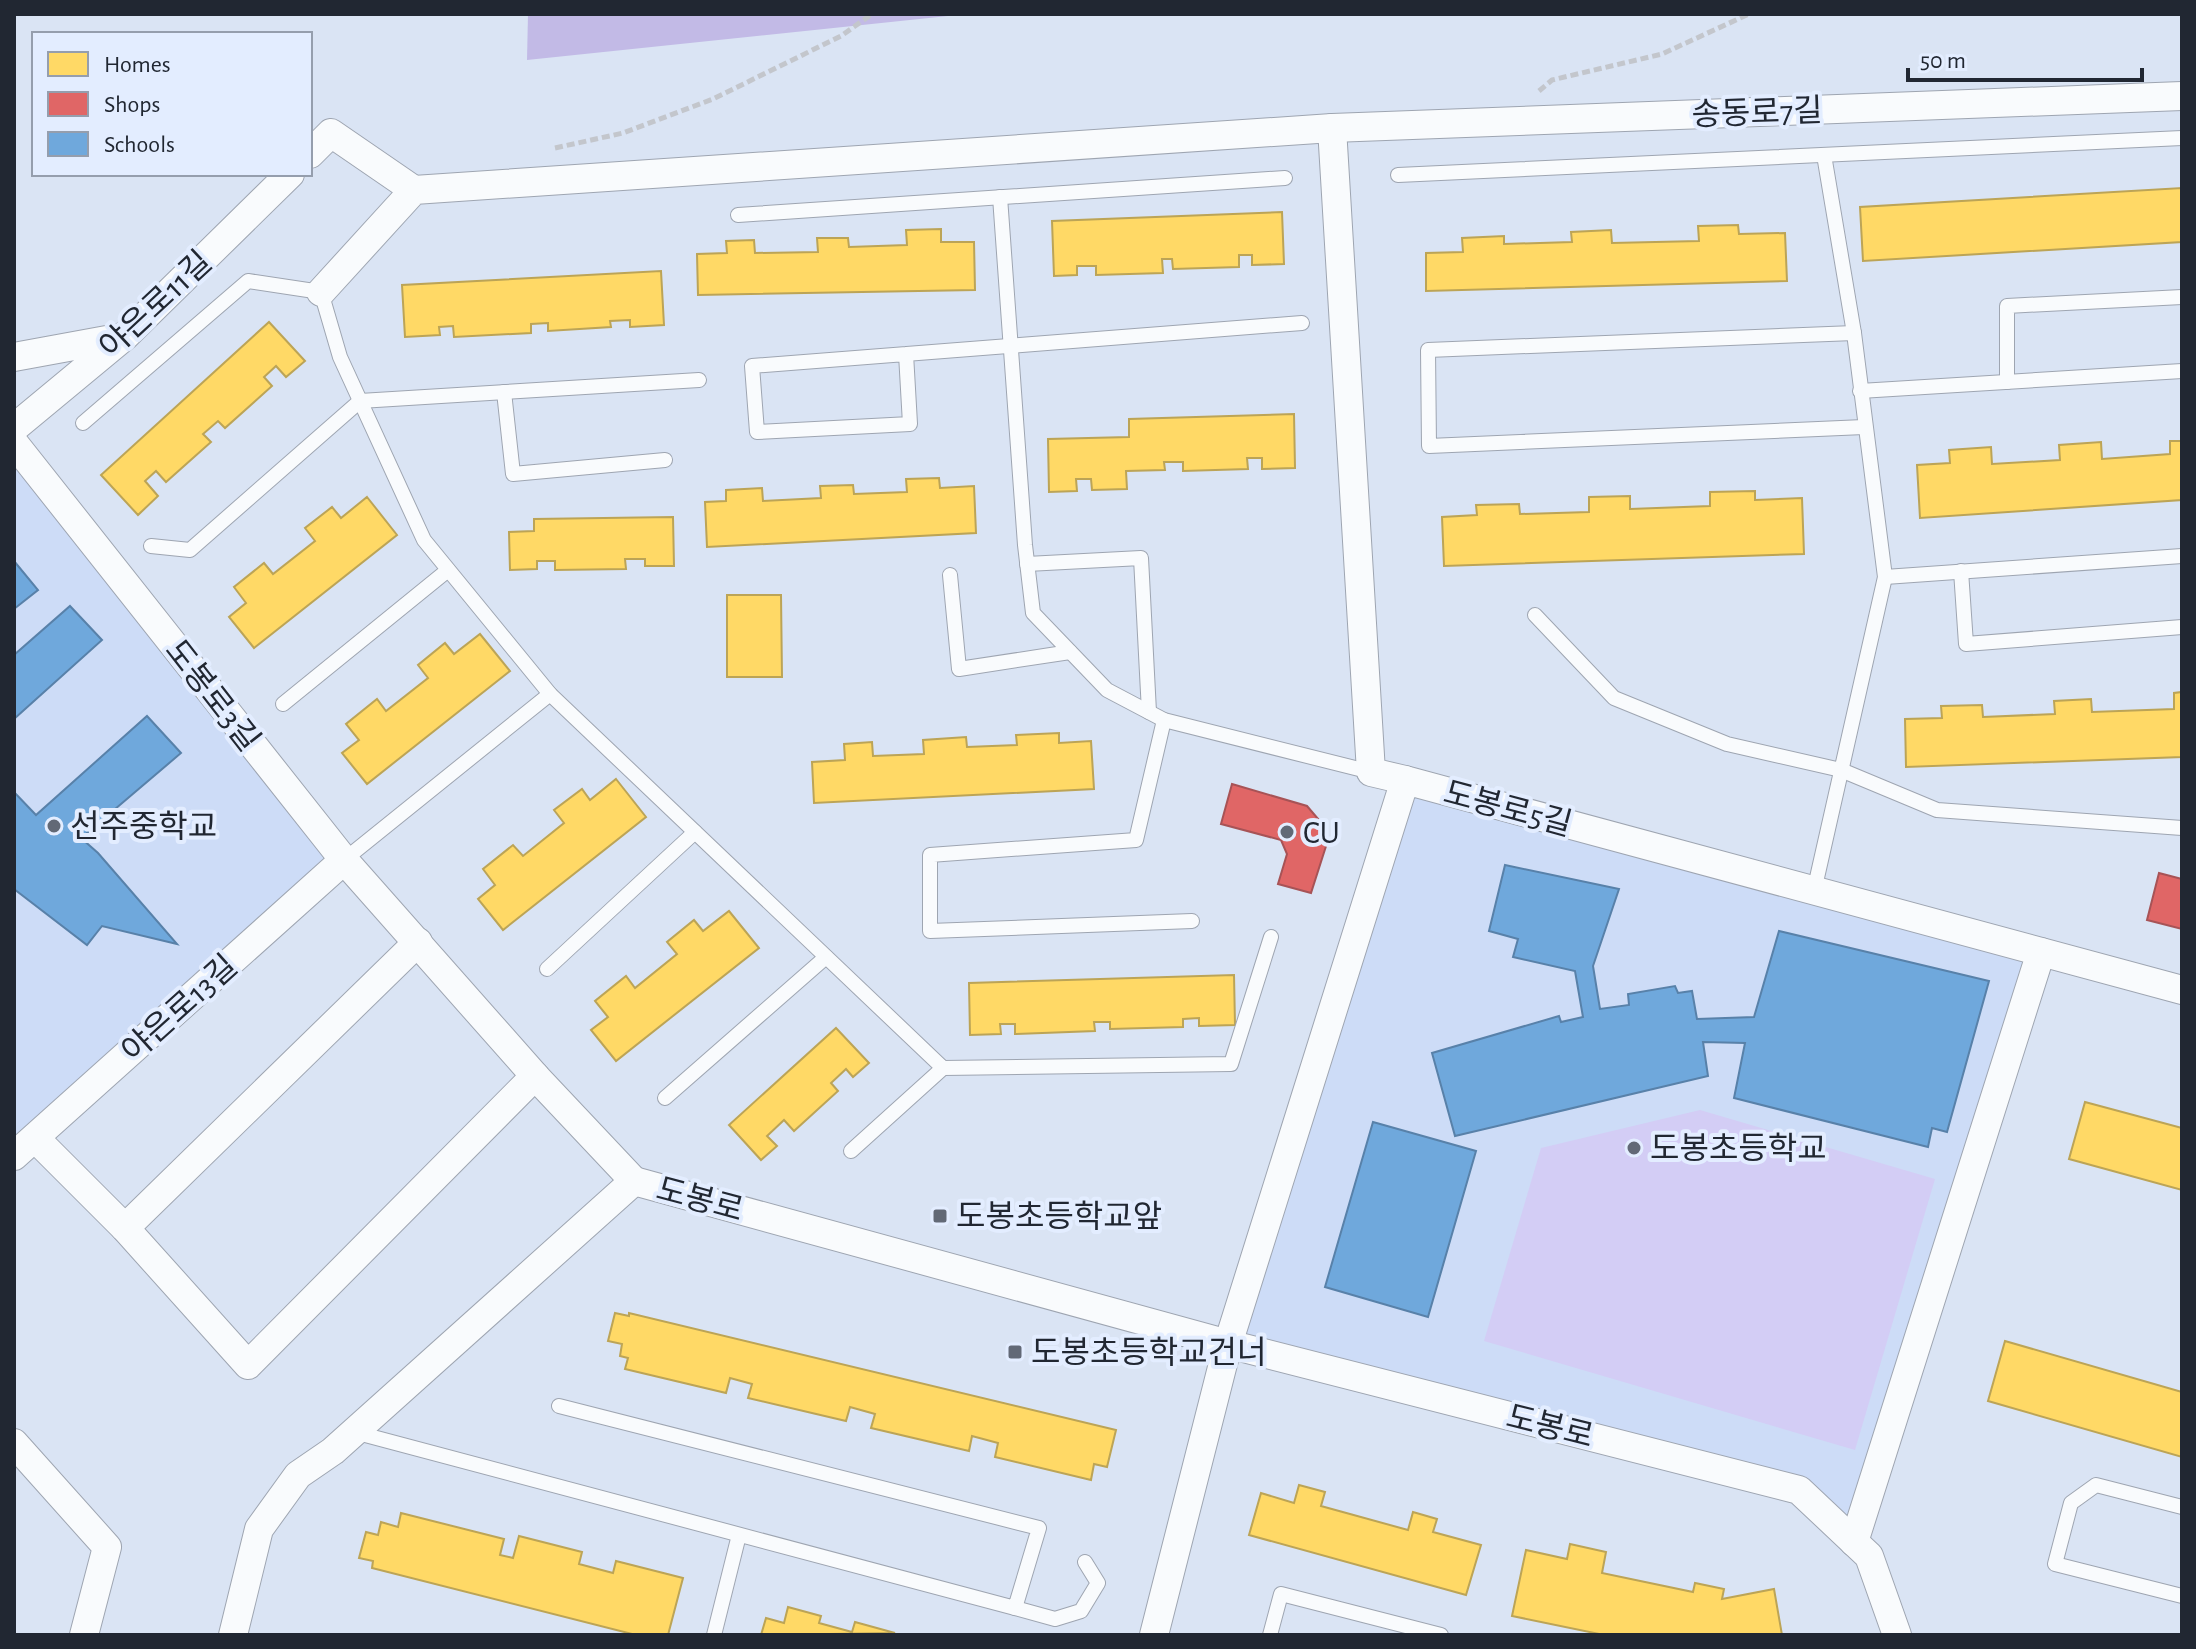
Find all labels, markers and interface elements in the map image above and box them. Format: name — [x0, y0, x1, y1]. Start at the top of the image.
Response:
legend — [32, 32, 312, 176]
scale bar — [1908, 32, 2142, 82]
text: 50 m — [1920, 49, 1966, 73]
text: Homes — [104, 53, 171, 77]
text: Shops — [104, 93, 160, 117]
street label: 송동로7길 — [1691, 94, 1823, 131]
text: Schools — [104, 133, 175, 157]
street label: 야은로11길 — [93, 245, 218, 364]
street label: 도봉로3길 — [159, 634, 266, 757]
street label: 도봉로5길 — [1440, 776, 1575, 841]
place label: 선주중학교 — [70, 810, 217, 843]
marker: 선주중학교 — [45, 817, 63, 835]
place label: CU — [1303, 817, 1340, 849]
marker: CU — [1278, 823, 1296, 841]
street label: 야은로13길 — [116, 949, 243, 1068]
place label: 도봉초등학교 — [1650, 1132, 1827, 1165]
marker: 도봉초등학교 — [1625, 1139, 1643, 1157]
street label: 도봉로 — [653, 1173, 747, 1227]
place label: 도봉초등학교앞 — [956, 1200, 1162, 1233]
marker: 도봉초등학교앞 — [931, 1207, 949, 1225]
place label: 도봉초등학교건너 — [1031, 1336, 1267, 1369]
marker: 도봉초등학교건너 — [1006, 1343, 1024, 1361]
street label: 도봉로 — [1503, 1401, 1596, 1453]

